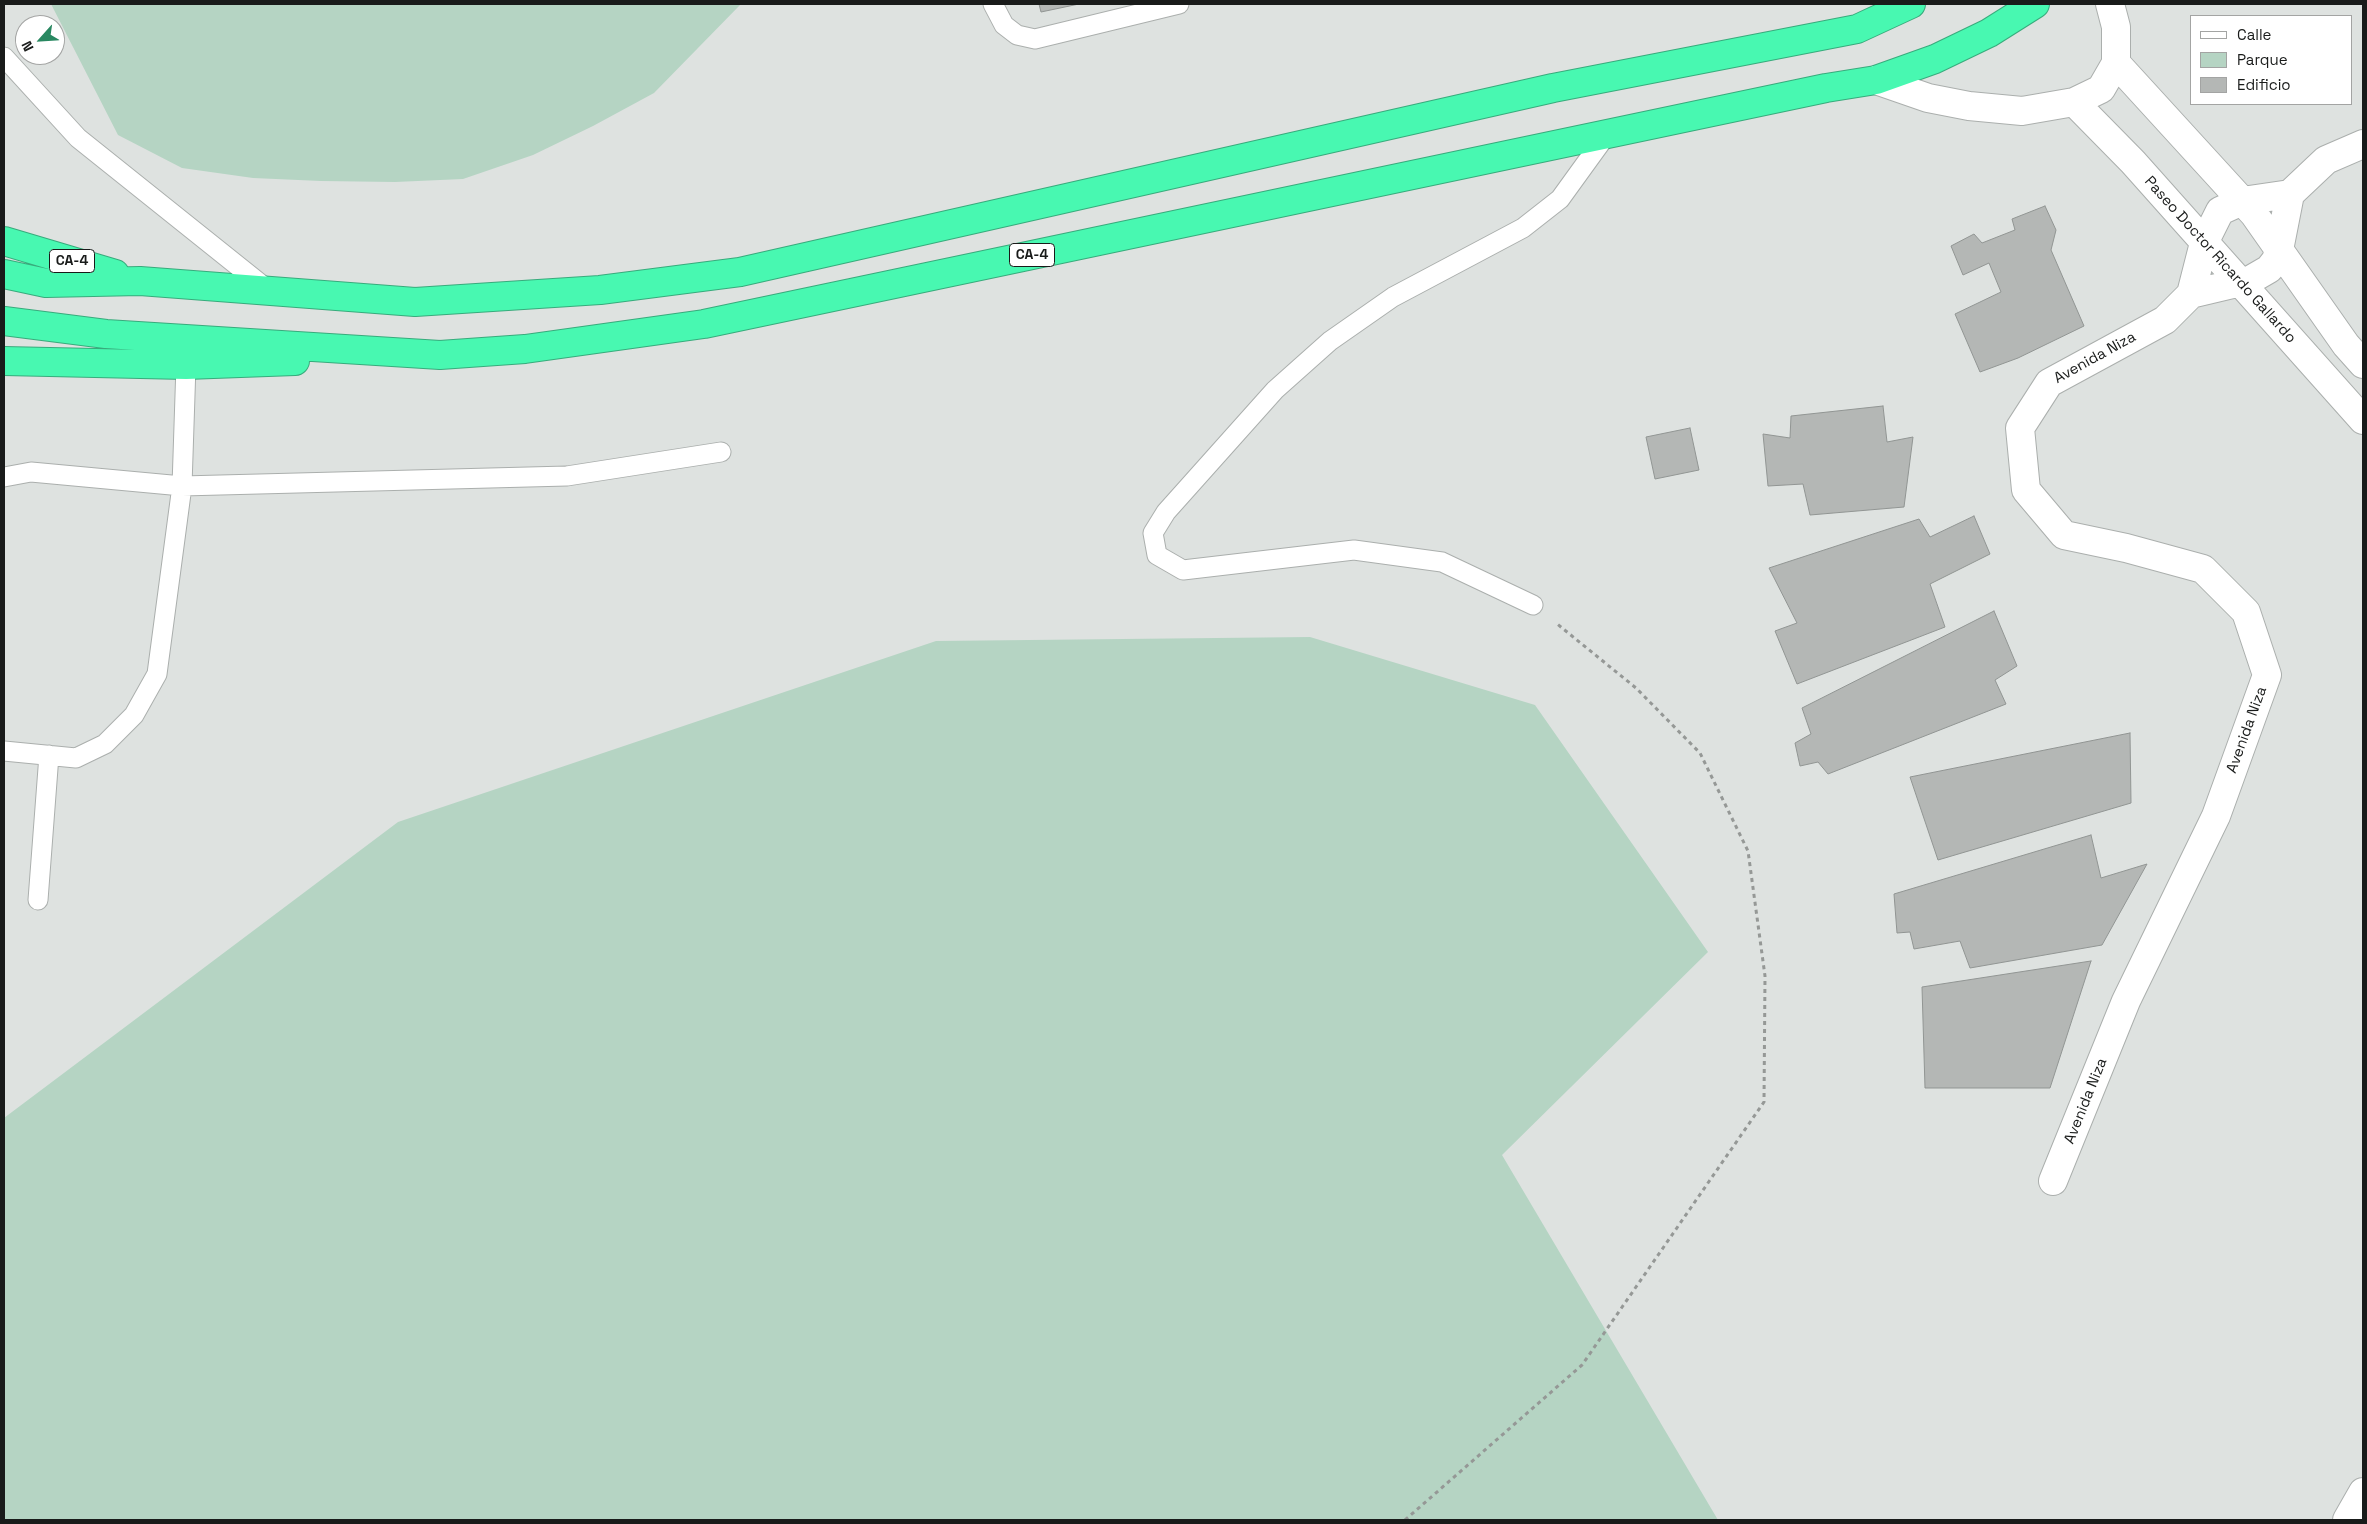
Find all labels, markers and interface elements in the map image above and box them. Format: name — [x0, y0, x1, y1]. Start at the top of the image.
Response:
north arrow — [15, 15, 65, 65]
legend — [2190, 15, 2352, 105]
text: Calle — [2237, 25, 2272, 44]
text: N — [17, 38, 38, 54]
text: Parque — [2237, 50, 2288, 69]
text: Edificio — [2237, 75, 2291, 94]
street label: Paseo Doctor Ricardo Gallardo — [2140, 173, 2300, 347]
road number: CA-4 — [1010, 244, 1054, 266]
road number: CA-4 — [50, 250, 94, 272]
street label: Avenida Niza — [2051, 328, 2139, 388]
street label: Avenida Niza — [2223, 684, 2271, 776]
street label: Avenida Niza — [2061, 1055, 2111, 1147]

